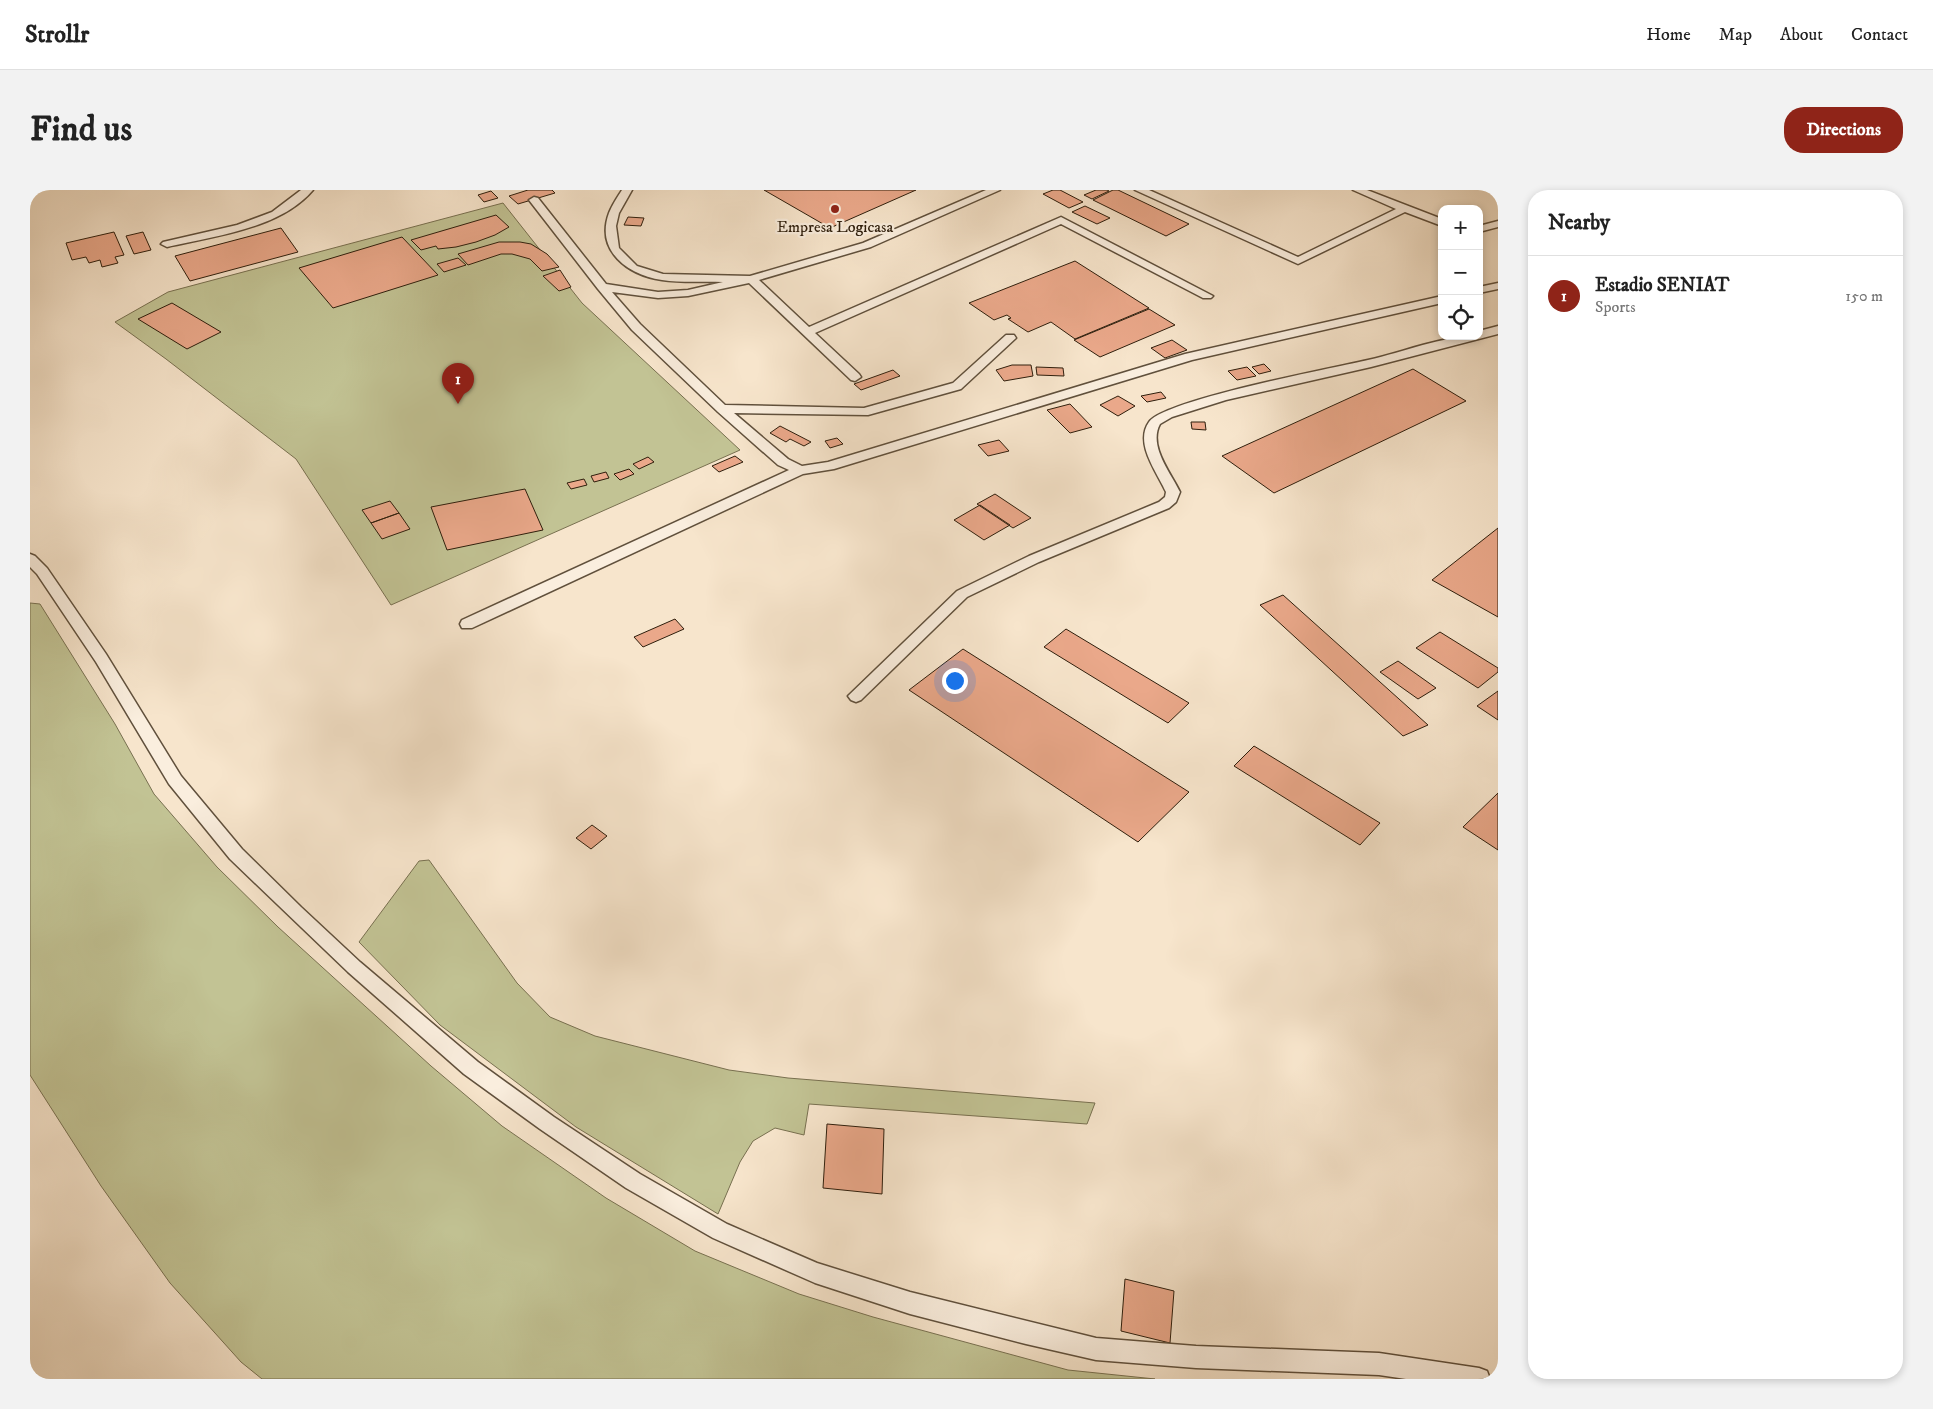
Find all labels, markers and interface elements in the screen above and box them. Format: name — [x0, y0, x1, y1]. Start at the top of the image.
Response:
text: Strollr — [25, 20, 89, 50]
text: Home — [1646, 24, 1691, 46]
text: Map — [1719, 24, 1752, 46]
text: About — [1780, 24, 1823, 46]
text: Contact — [1851, 24, 1908, 46]
button: Directions — [1784, 107, 1903, 153]
text: Find us — [30, 108, 132, 152]
marker: Empresa Logicasa — [829, 203, 841, 215]
map controls — [1438, 205, 1483, 340]
button: + — [1438, 205, 1483, 250]
text: Nearby — [1548, 210, 1610, 236]
place label: Empresa Logicasa — [777, 217, 893, 237]
button: − — [1438, 250, 1483, 295]
text: Estadio SENIAT — [1595, 274, 1729, 297]
text: 1 — [1561, 286, 1567, 306]
text: 150 m — [1845, 286, 1883, 306]
button: locate — [1438, 295, 1483, 340]
text: Sports — [1595, 297, 1636, 317]
pin: 1 — [442, 363, 474, 404]
your location — [942, 668, 968, 694]

